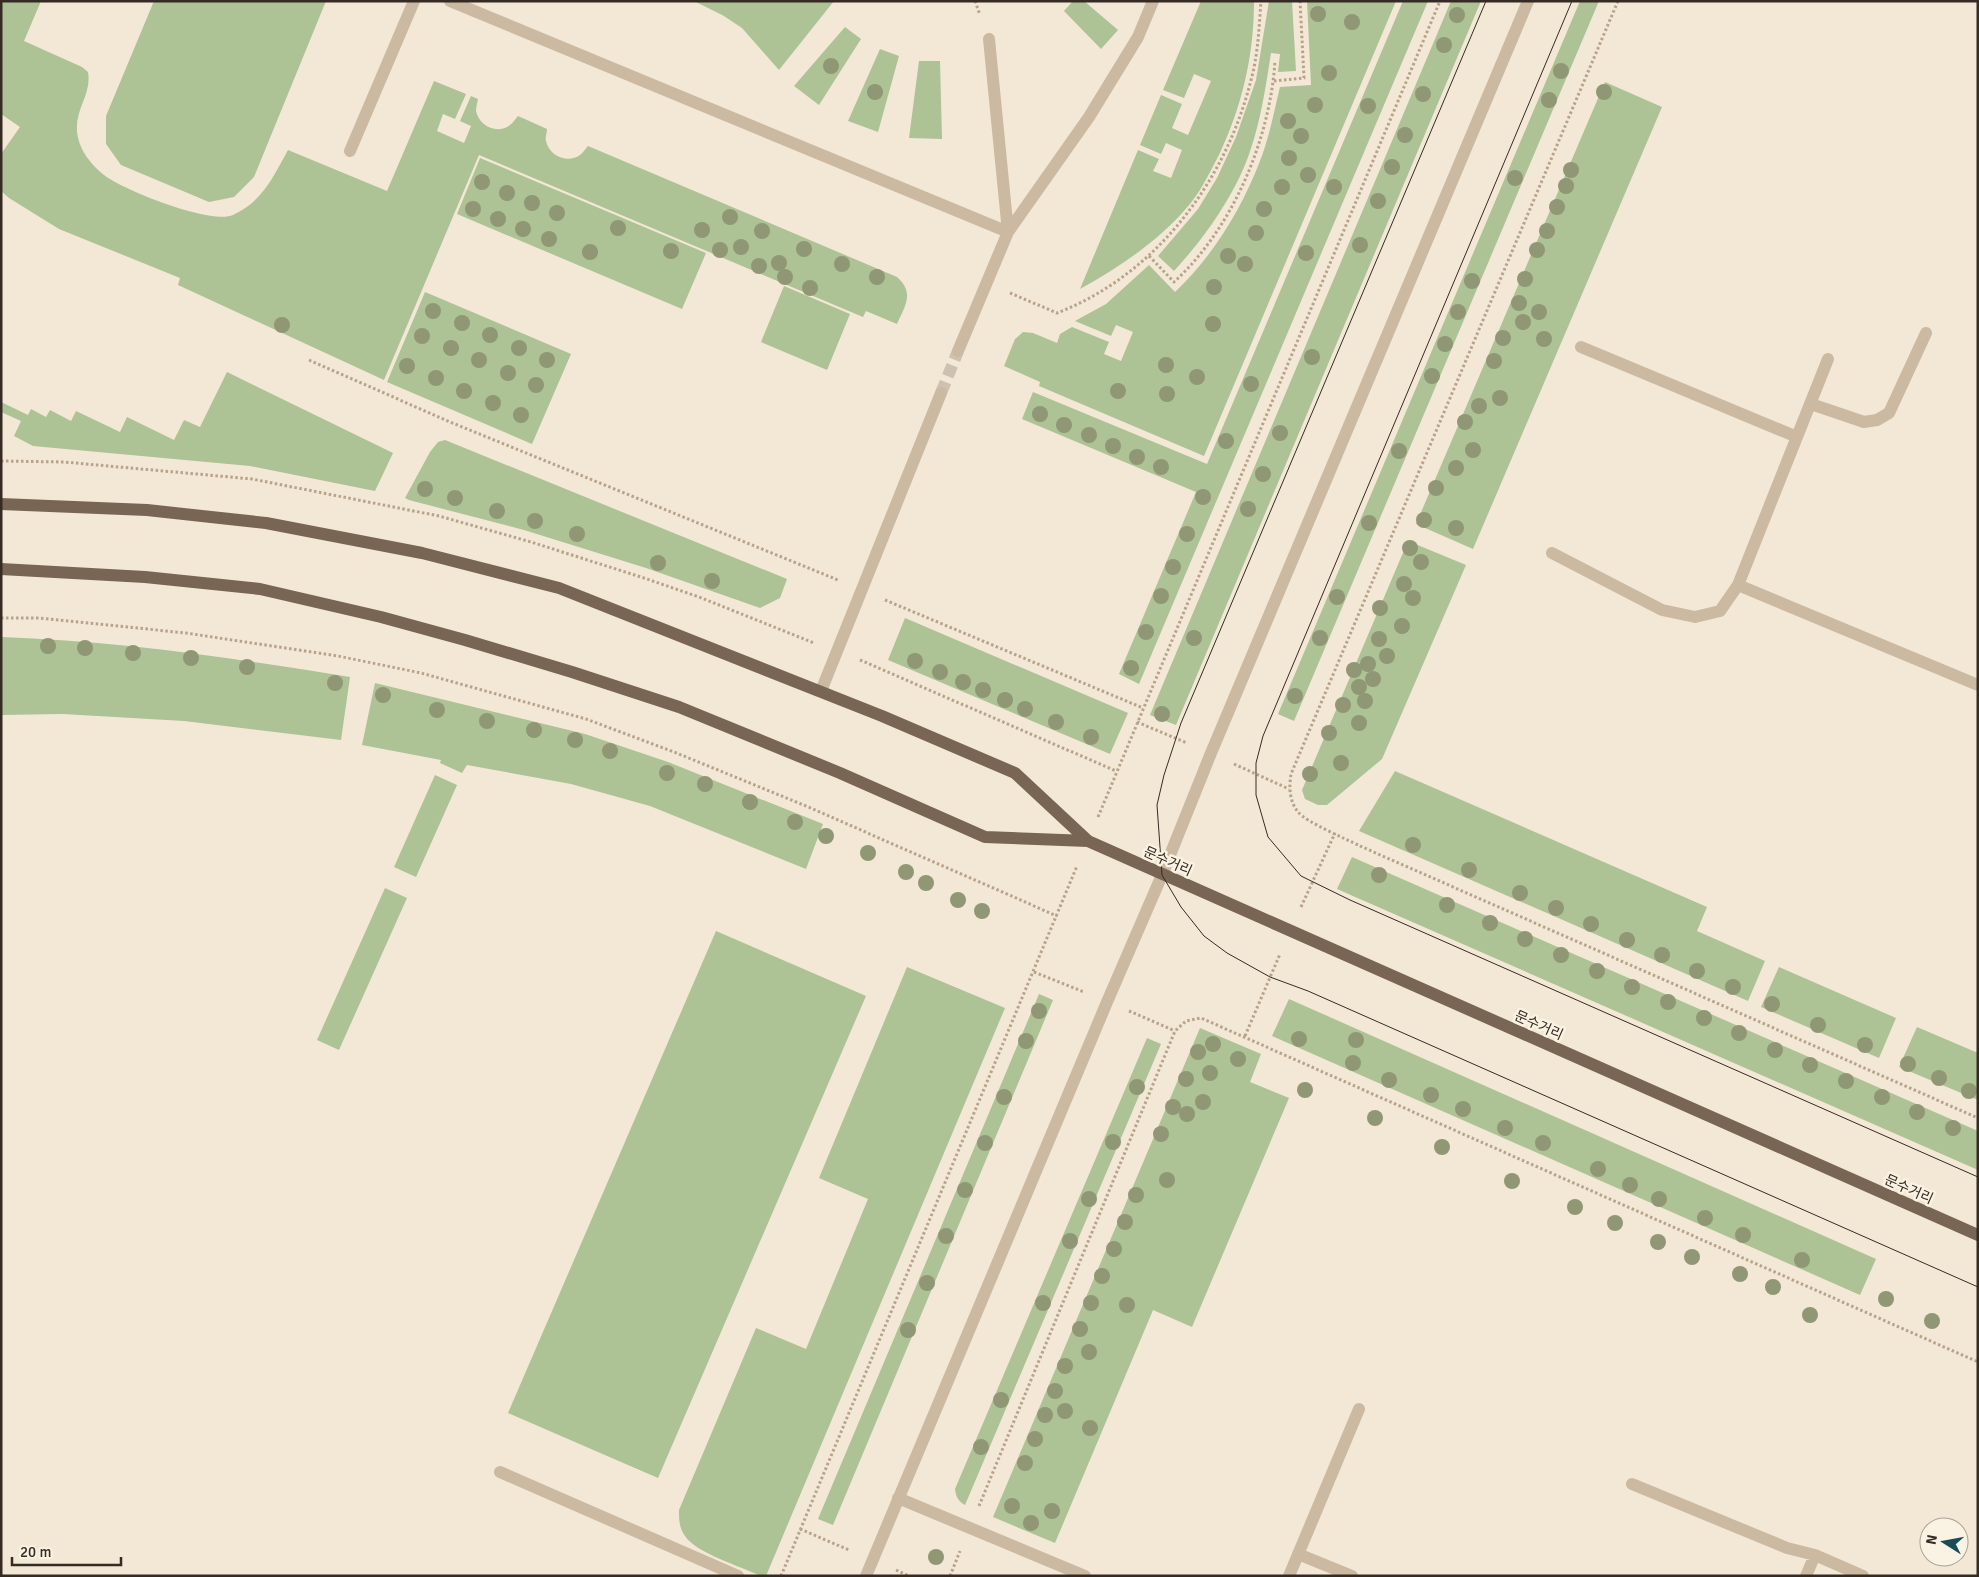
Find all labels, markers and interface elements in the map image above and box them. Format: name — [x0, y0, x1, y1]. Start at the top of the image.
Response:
street label: 문수거리 — [1141, 843, 1195, 880]
street label: 문수거리 — [1512, 1007, 1566, 1044]
street label: 문수거리 — [1882, 1171, 1936, 1208]
north arrow — [1919, 1517, 1969, 1567]
text: N — [1922, 1533, 1941, 1546]
scale bar — [12, 1534, 121, 1566]
text: 20 m — [20, 1543, 51, 1561]

